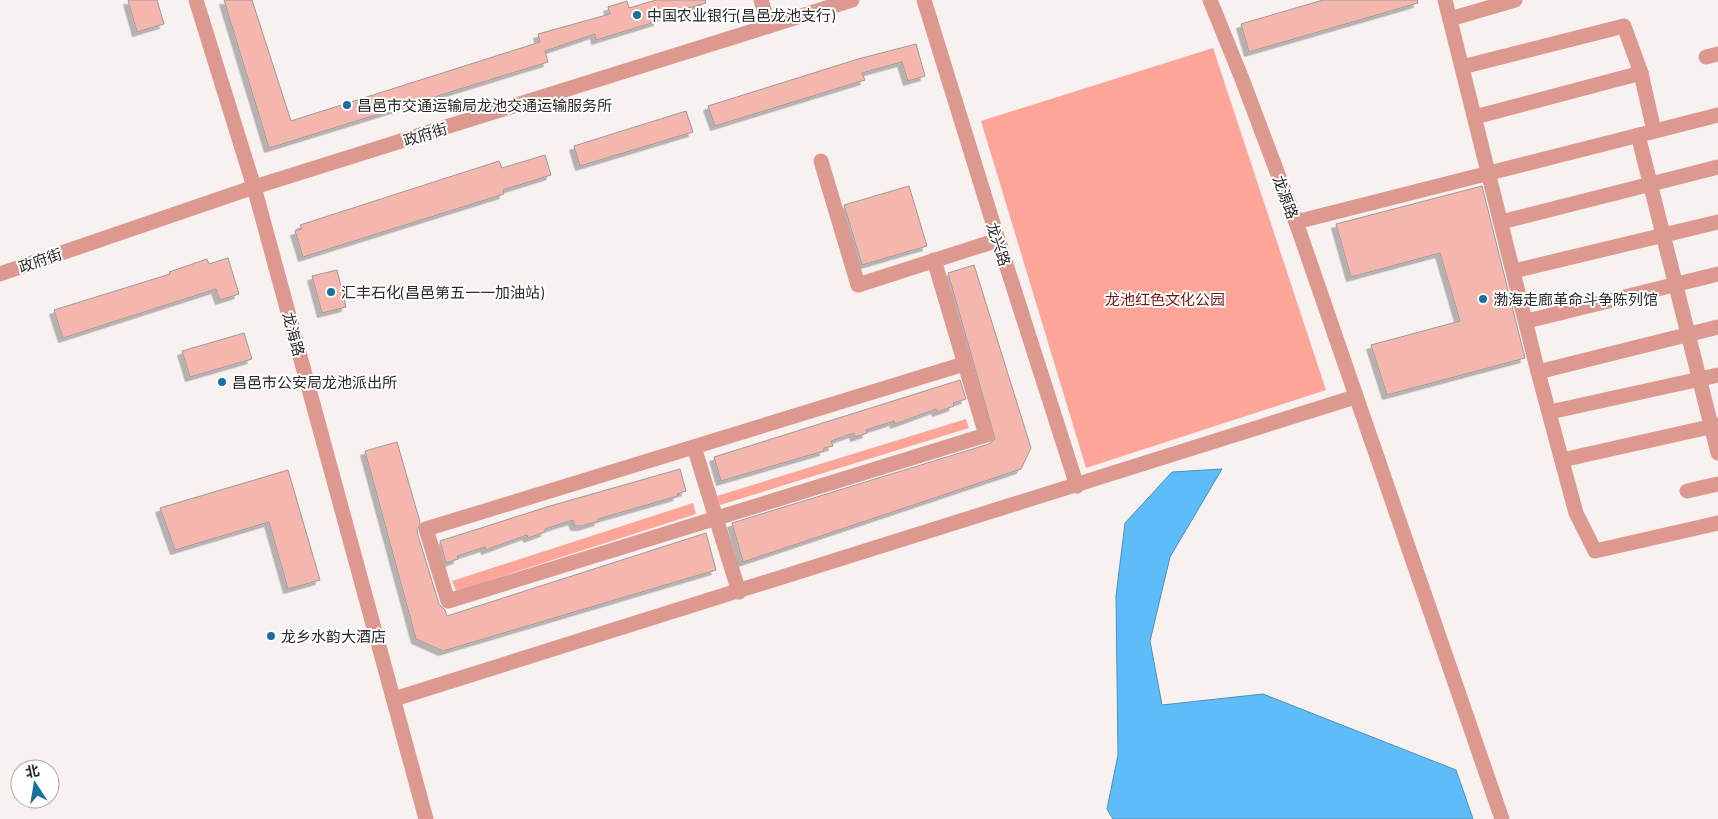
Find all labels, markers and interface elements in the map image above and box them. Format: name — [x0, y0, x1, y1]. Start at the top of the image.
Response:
place label: 中国农业银行(昌邑龙池支行) — [647, 6, 835, 24]
marker: 中国农业银行(昌邑龙池支行) — [631, 9, 643, 21]
place label: 昌邑市交通运输局龙池交通运输服务所 — [357, 96, 612, 114]
marker: 昌邑市交通运输局龙池交通运输服务所 — [341, 99, 353, 111]
street label: 政府街 — [401, 119, 449, 149]
street label: 龙源路 — [1270, 173, 1302, 221]
street label: 龙兴路 — [983, 220, 1015, 268]
street label: 政府街 — [16, 244, 64, 276]
place label: 汇丰石化(昌邑第五一一加油站) — [341, 283, 544, 301]
marker: 汇丰石化(昌邑第五一一加油站) — [325, 286, 337, 298]
park label: 龙池红色文化公园 — [1105, 290, 1225, 308]
place label: 渤海走廊革命斗争陈列馆 — [1493, 290, 1658, 308]
marker: 渤海走廊革命斗争陈列馆 — [1477, 293, 1489, 305]
street label: 龙海路 — [279, 310, 309, 358]
place label: 昌邑市公安局龙池派出所 — [232, 373, 397, 391]
marker: 昌邑市公安局龙池派出所 — [216, 376, 228, 388]
place label: 龙乡水韵大酒店 — [281, 627, 386, 645]
marker: 龙乡水韵大酒店 — [265, 630, 277, 642]
north arrow — [10, 759, 60, 809]
text: 北 — [24, 761, 41, 781]

